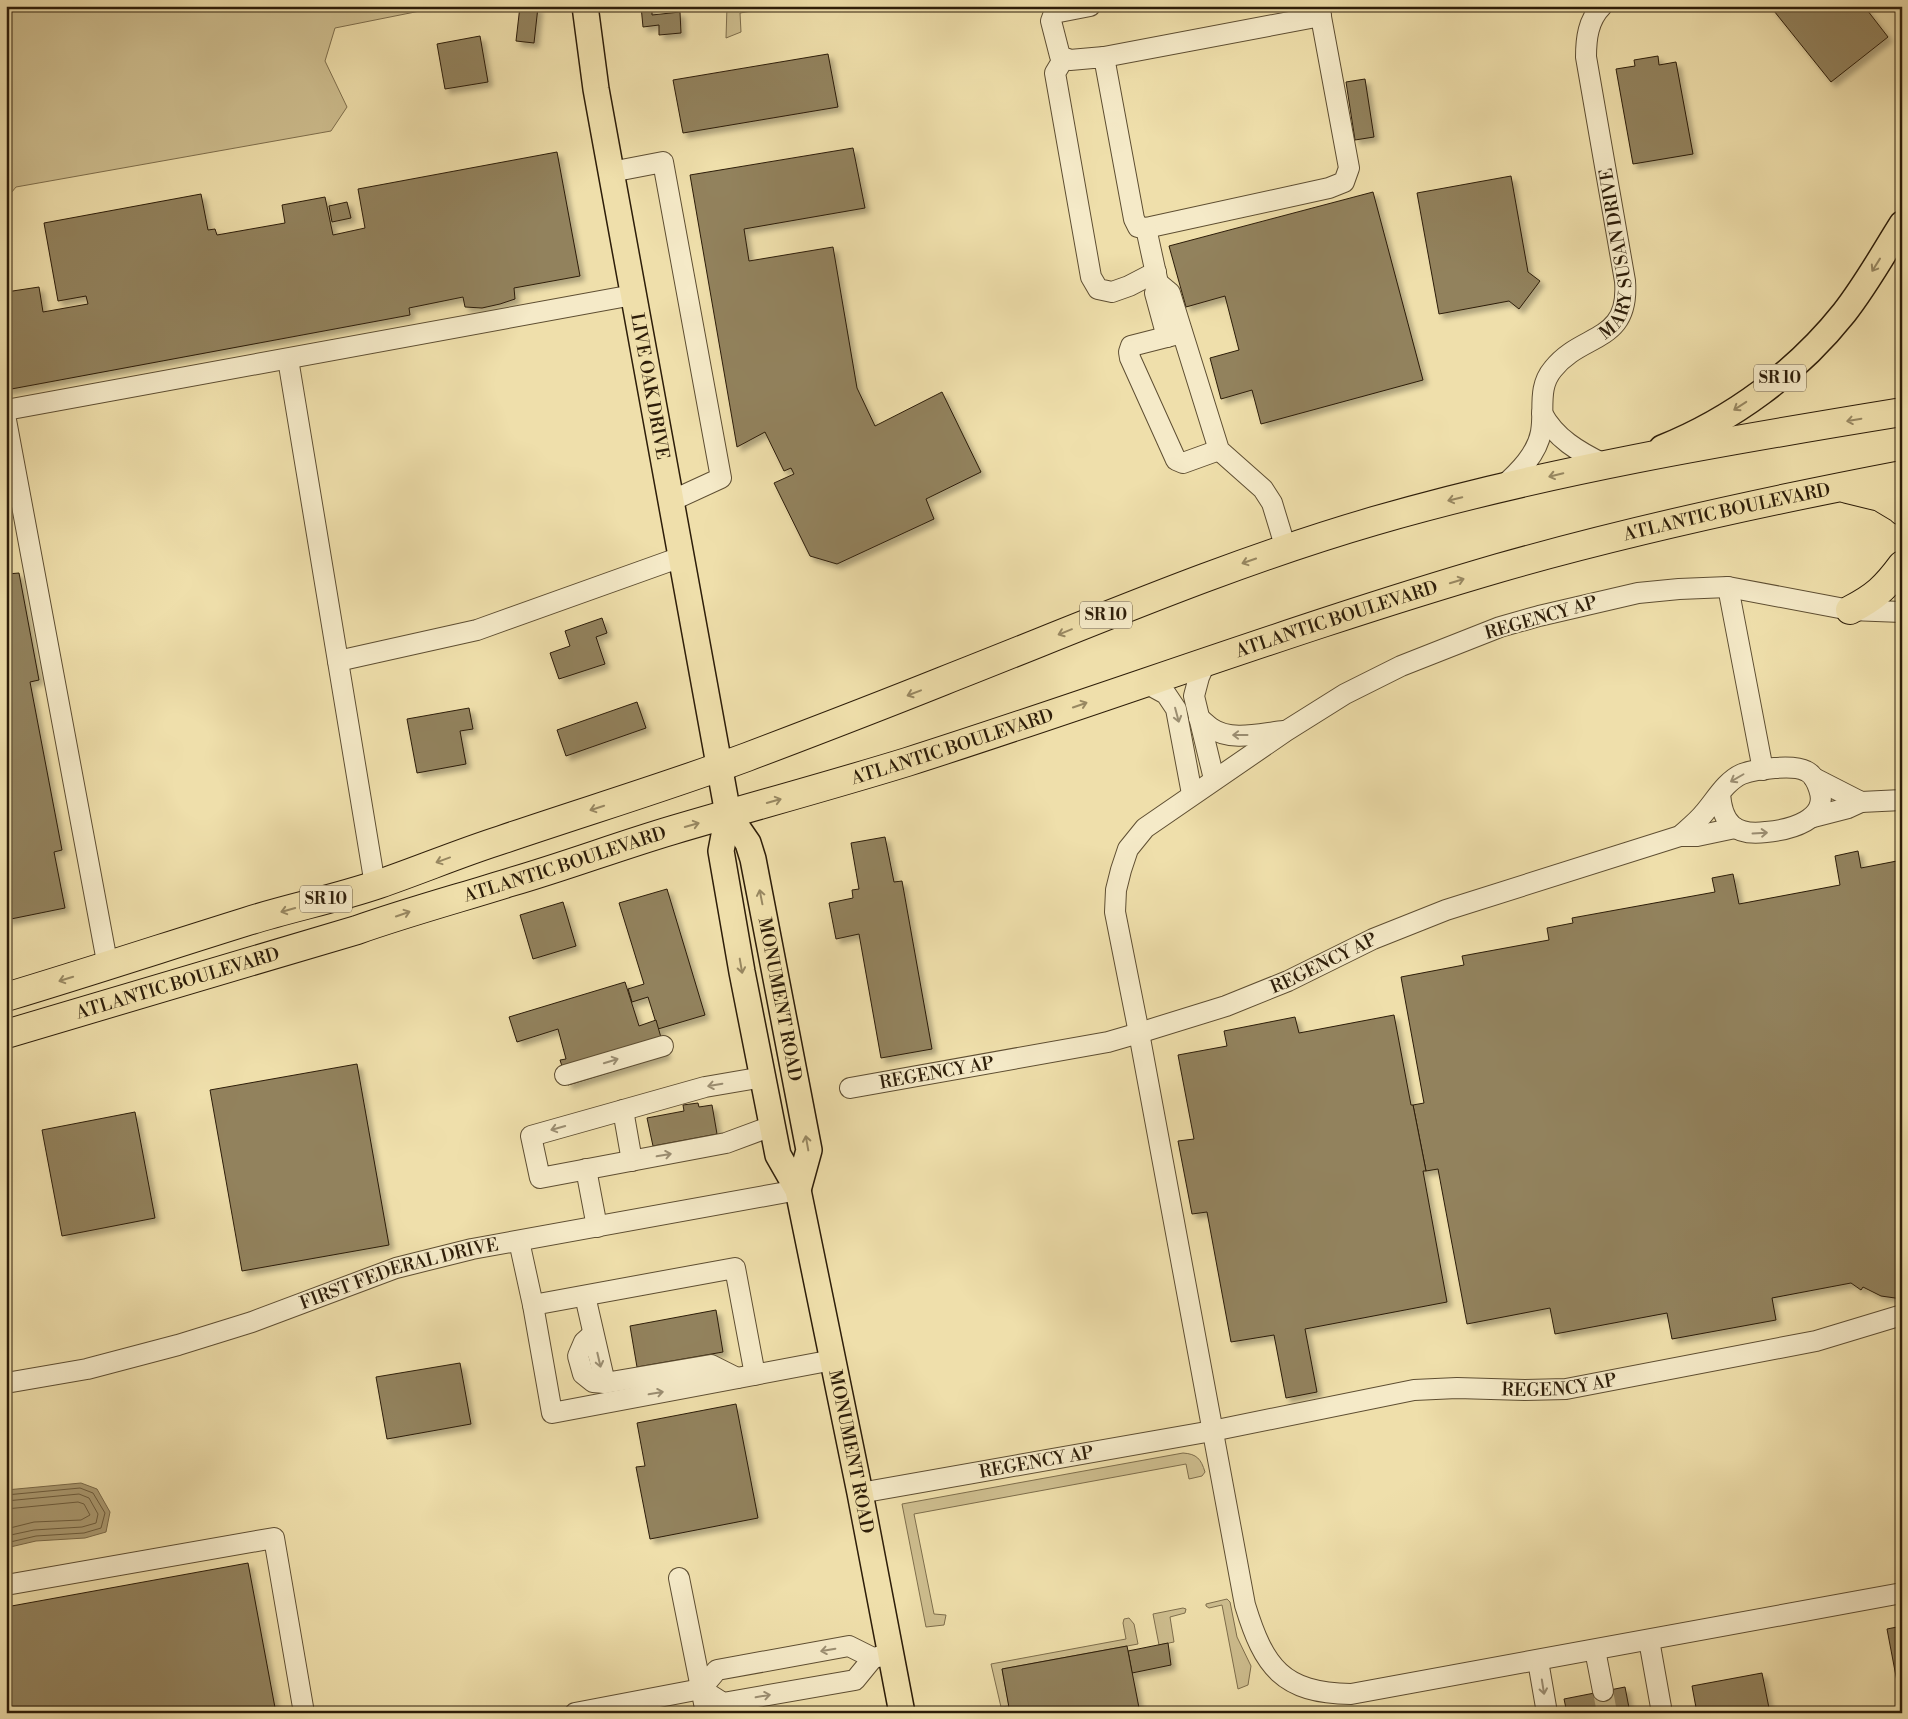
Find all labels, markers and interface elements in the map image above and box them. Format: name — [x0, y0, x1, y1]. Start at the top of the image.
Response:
street label: MARY SUSAN DRIVE — [1594, 166, 1637, 345]
one-way arrow — [1871, 258, 1881, 272]
street label: LIVE OAK DRIVE — [626, 311, 675, 462]
road number: SR 10 — [1754, 364, 1806, 392]
one-way arrow — [1734, 401, 1748, 411]
one-way arrow — [1846, 416, 1862, 426]
one-way arrow — [1549, 470, 1565, 480]
street label: ATLANTIC BOULEVARD — [1620, 478, 1832, 546]
one-way arrow — [1447, 495, 1463, 504]
one-way arrow — [1242, 557, 1257, 566]
street label: ATLANTIC BOULEVARD — [1231, 576, 1441, 663]
one-way arrow — [1449, 576, 1465, 586]
street label: REGENCY AP — [1482, 591, 1600, 645]
road number: SR 10 — [1080, 602, 1132, 628]
one-way arrow — [1058, 627, 1073, 637]
one-way arrow — [907, 688, 922, 698]
one-way arrow — [1071, 700, 1087, 709]
street label: ATLANTIC BOULEVARD — [847, 703, 1056, 790]
one-way arrow — [1173, 706, 1182, 722]
one-way arrow — [1232, 730, 1248, 739]
one-way arrow — [1730, 773, 1745, 783]
one-way arrow — [766, 795, 782, 805]
one-way arrow — [589, 804, 605, 814]
one-way arrow — [683, 819, 699, 829]
street label: ATLANTIC BOULEVARD — [460, 821, 669, 908]
one-way arrow — [1752, 828, 1768, 837]
one-way arrow — [436, 856, 451, 865]
road number: SR 10 — [300, 886, 352, 912]
one-way arrow — [755, 890, 765, 906]
one-way arrow — [281, 905, 297, 915]
one-way arrow — [394, 908, 410, 918]
street label: MONUMENT ROAD — [753, 916, 807, 1083]
street label: REGENCY AP — [1267, 927, 1381, 999]
street label: ATLANTIC BOULEVARD — [72, 942, 282, 1025]
one-way arrow — [737, 957, 747, 973]
one-way arrow — [59, 975, 75, 985]
street label: REGENCY AP — [877, 1051, 996, 1094]
one-way arrow — [603, 1056, 619, 1066]
one-way arrow — [707, 1081, 723, 1091]
one-way arrow — [551, 1124, 567, 1134]
one-way arrow — [801, 1135, 811, 1151]
one-way arrow — [656, 1149, 672, 1159]
street label: FIRST FEDERAL DRIVE — [296, 1233, 500, 1315]
one-way arrow — [595, 1352, 604, 1368]
street label: MONUMENT ROAD — [824, 1368, 879, 1535]
street label: REGENCY AP — [1501, 1368, 1619, 1402]
one-way arrow — [647, 1388, 663, 1398]
street label: REGENCY AP — [977, 1441, 1095, 1483]
one-way arrow — [820, 1646, 836, 1656]
one-way arrow — [1538, 1678, 1548, 1694]
one-way arrow — [754, 1690, 770, 1700]

